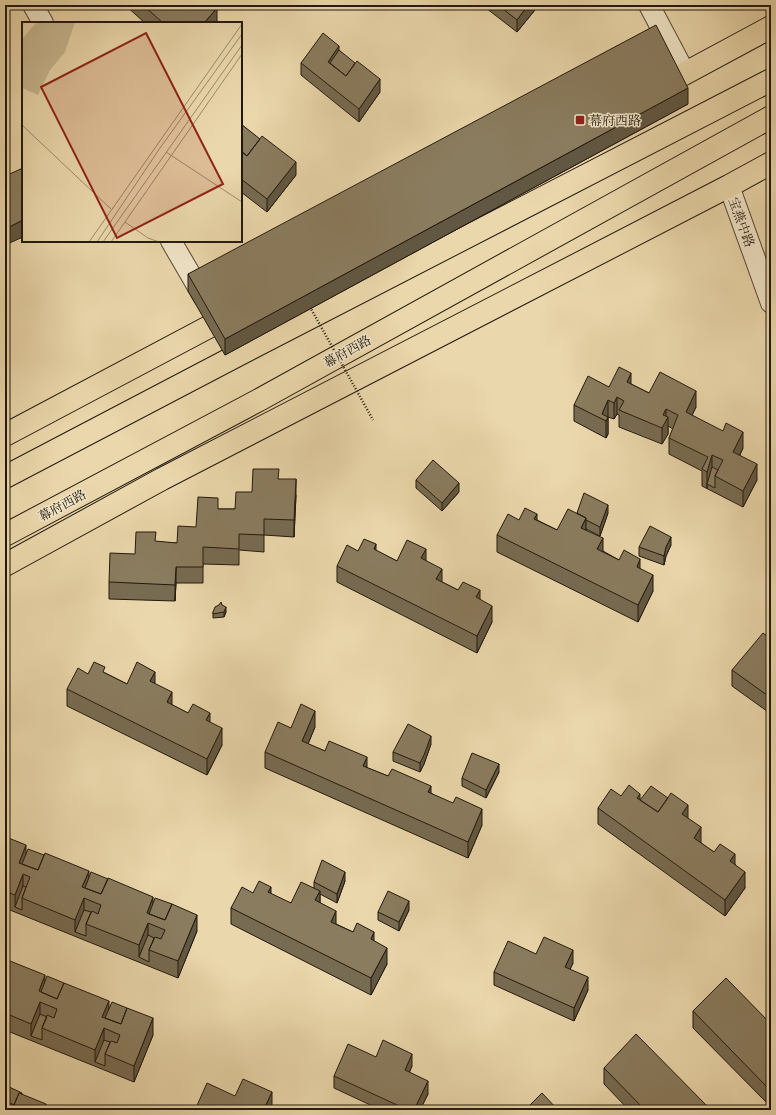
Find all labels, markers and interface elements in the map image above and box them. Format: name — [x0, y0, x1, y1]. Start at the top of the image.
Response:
inset map — [22, 22, 242, 242]
place label: 幕府西路 — [589, 112, 641, 130]
marker: 幕府西路 — [574, 114, 586, 126]
street label: 宝燕中路 — [724, 195, 758, 250]
street label: 幕府西路 — [320, 331, 375, 372]
street label: 幕府西路 — [35, 486, 90, 526]

